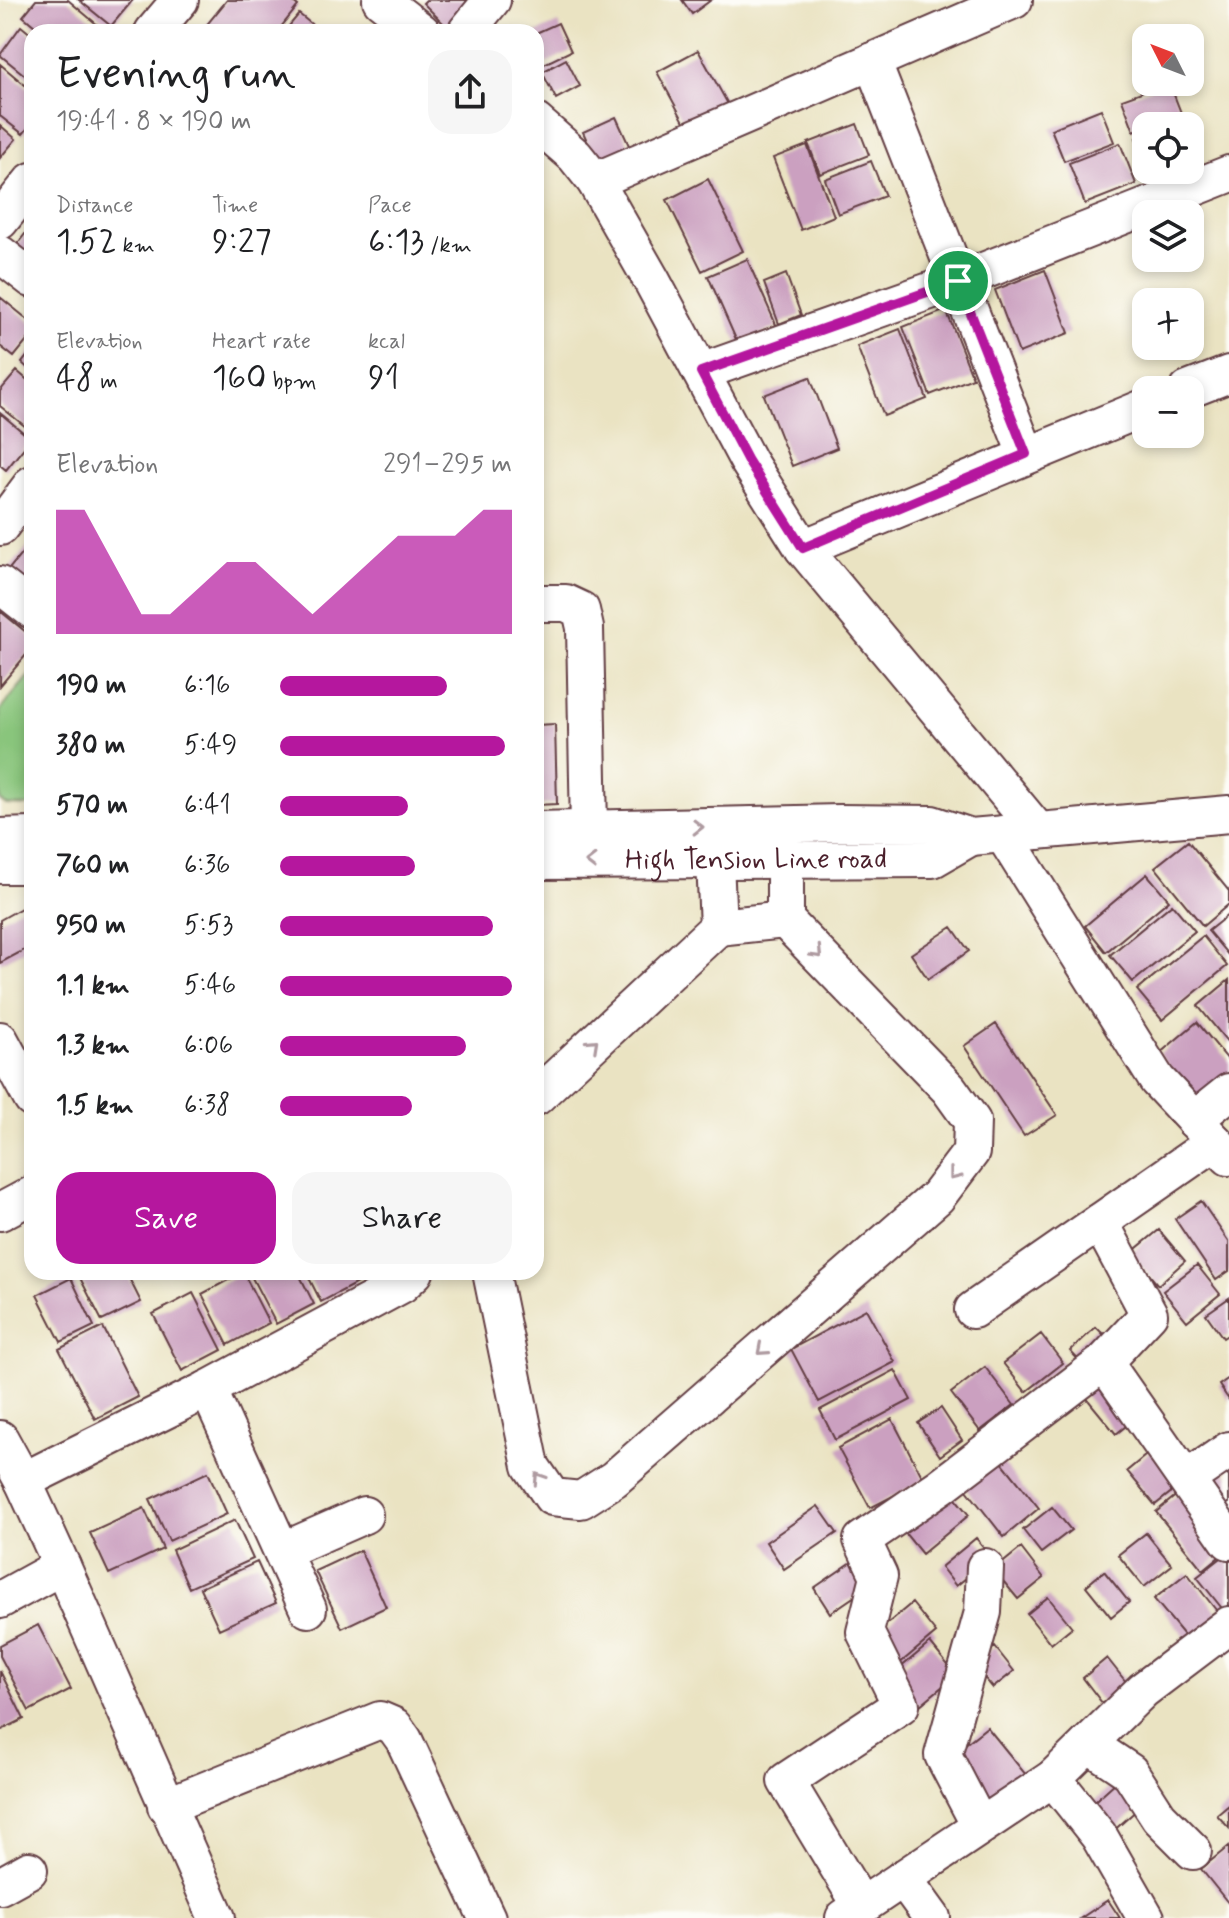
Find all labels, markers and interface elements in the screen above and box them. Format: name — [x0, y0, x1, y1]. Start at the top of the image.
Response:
north arrow — [1132, 24, 1204, 96]
map controls — [1132, 24, 1204, 448]
text: Evening run — [56, 46, 296, 104]
button: share — [428, 50, 512, 134]
text: 19:41 · 8 × 190 m — [56, 105, 251, 139]
button: locate — [1132, 112, 1204, 184]
text: Distance — [56, 192, 133, 220]
text: Time — [212, 192, 258, 220]
text: Pace — [368, 192, 412, 220]
button: layers — [1132, 200, 1204, 272]
text: 1.52 — [56, 220, 117, 265]
text: 9:27 — [212, 220, 272, 265]
text: 6:13 — [368, 220, 424, 265]
text: km — [117, 232, 155, 260]
text: /km — [424, 232, 472, 260]
pin — [924, 247, 992, 315]
icon: arrive — [936, 259, 980, 303]
button: + — [1132, 288, 1204, 360]
text: Elevation — [56, 328, 143, 356]
text: Heart rate — [212, 328, 311, 356]
text: kcal — [368, 328, 405, 356]
text: 48 — [56, 356, 94, 401]
text: 160 — [212, 356, 266, 401]
text: 91 — [368, 356, 399, 401]
text: m — [94, 368, 118, 396]
text: bpm — [266, 368, 317, 396]
button: − — [1132, 376, 1204, 448]
text: Elevation — [56, 448, 158, 482]
text: 291–295 m — [383, 448, 512, 482]
text: 190 m — [56, 669, 126, 703]
text: 6:16 — [184, 669, 230, 703]
text: 380 m — [56, 729, 125, 763]
text: 5:49 — [184, 729, 237, 763]
text: 570 m — [56, 789, 128, 823]
text: 6:41 — [184, 789, 231, 823]
one-way arrow — [692, 818, 705, 835]
street label: High Tension Line road — [625, 841, 887, 882]
text: 760 m — [56, 849, 130, 883]
text: 6:36 — [184, 849, 230, 883]
one-way arrow — [584, 853, 597, 871]
text: 950 m — [56, 909, 126, 943]
text: 5:53 — [184, 909, 233, 943]
one-way arrow — [808, 944, 822, 959]
text: 1.1 km — [56, 969, 130, 1003]
text: 5:46 — [184, 969, 236, 1003]
text: 1.3 km — [56, 1029, 130, 1063]
text: 6:06 — [184, 1029, 233, 1063]
one-way arrow — [584, 1038, 598, 1053]
text: 1.5 km — [56, 1089, 134, 1123]
text: 6:38 — [184, 1089, 230, 1123]
one-way arrow — [949, 1166, 963, 1181]
button: Save — [56, 1172, 276, 1264]
button: Share — [292, 1172, 512, 1264]
one-way arrow — [756, 1340, 771, 1355]
one-way arrow — [534, 1472, 549, 1487]

